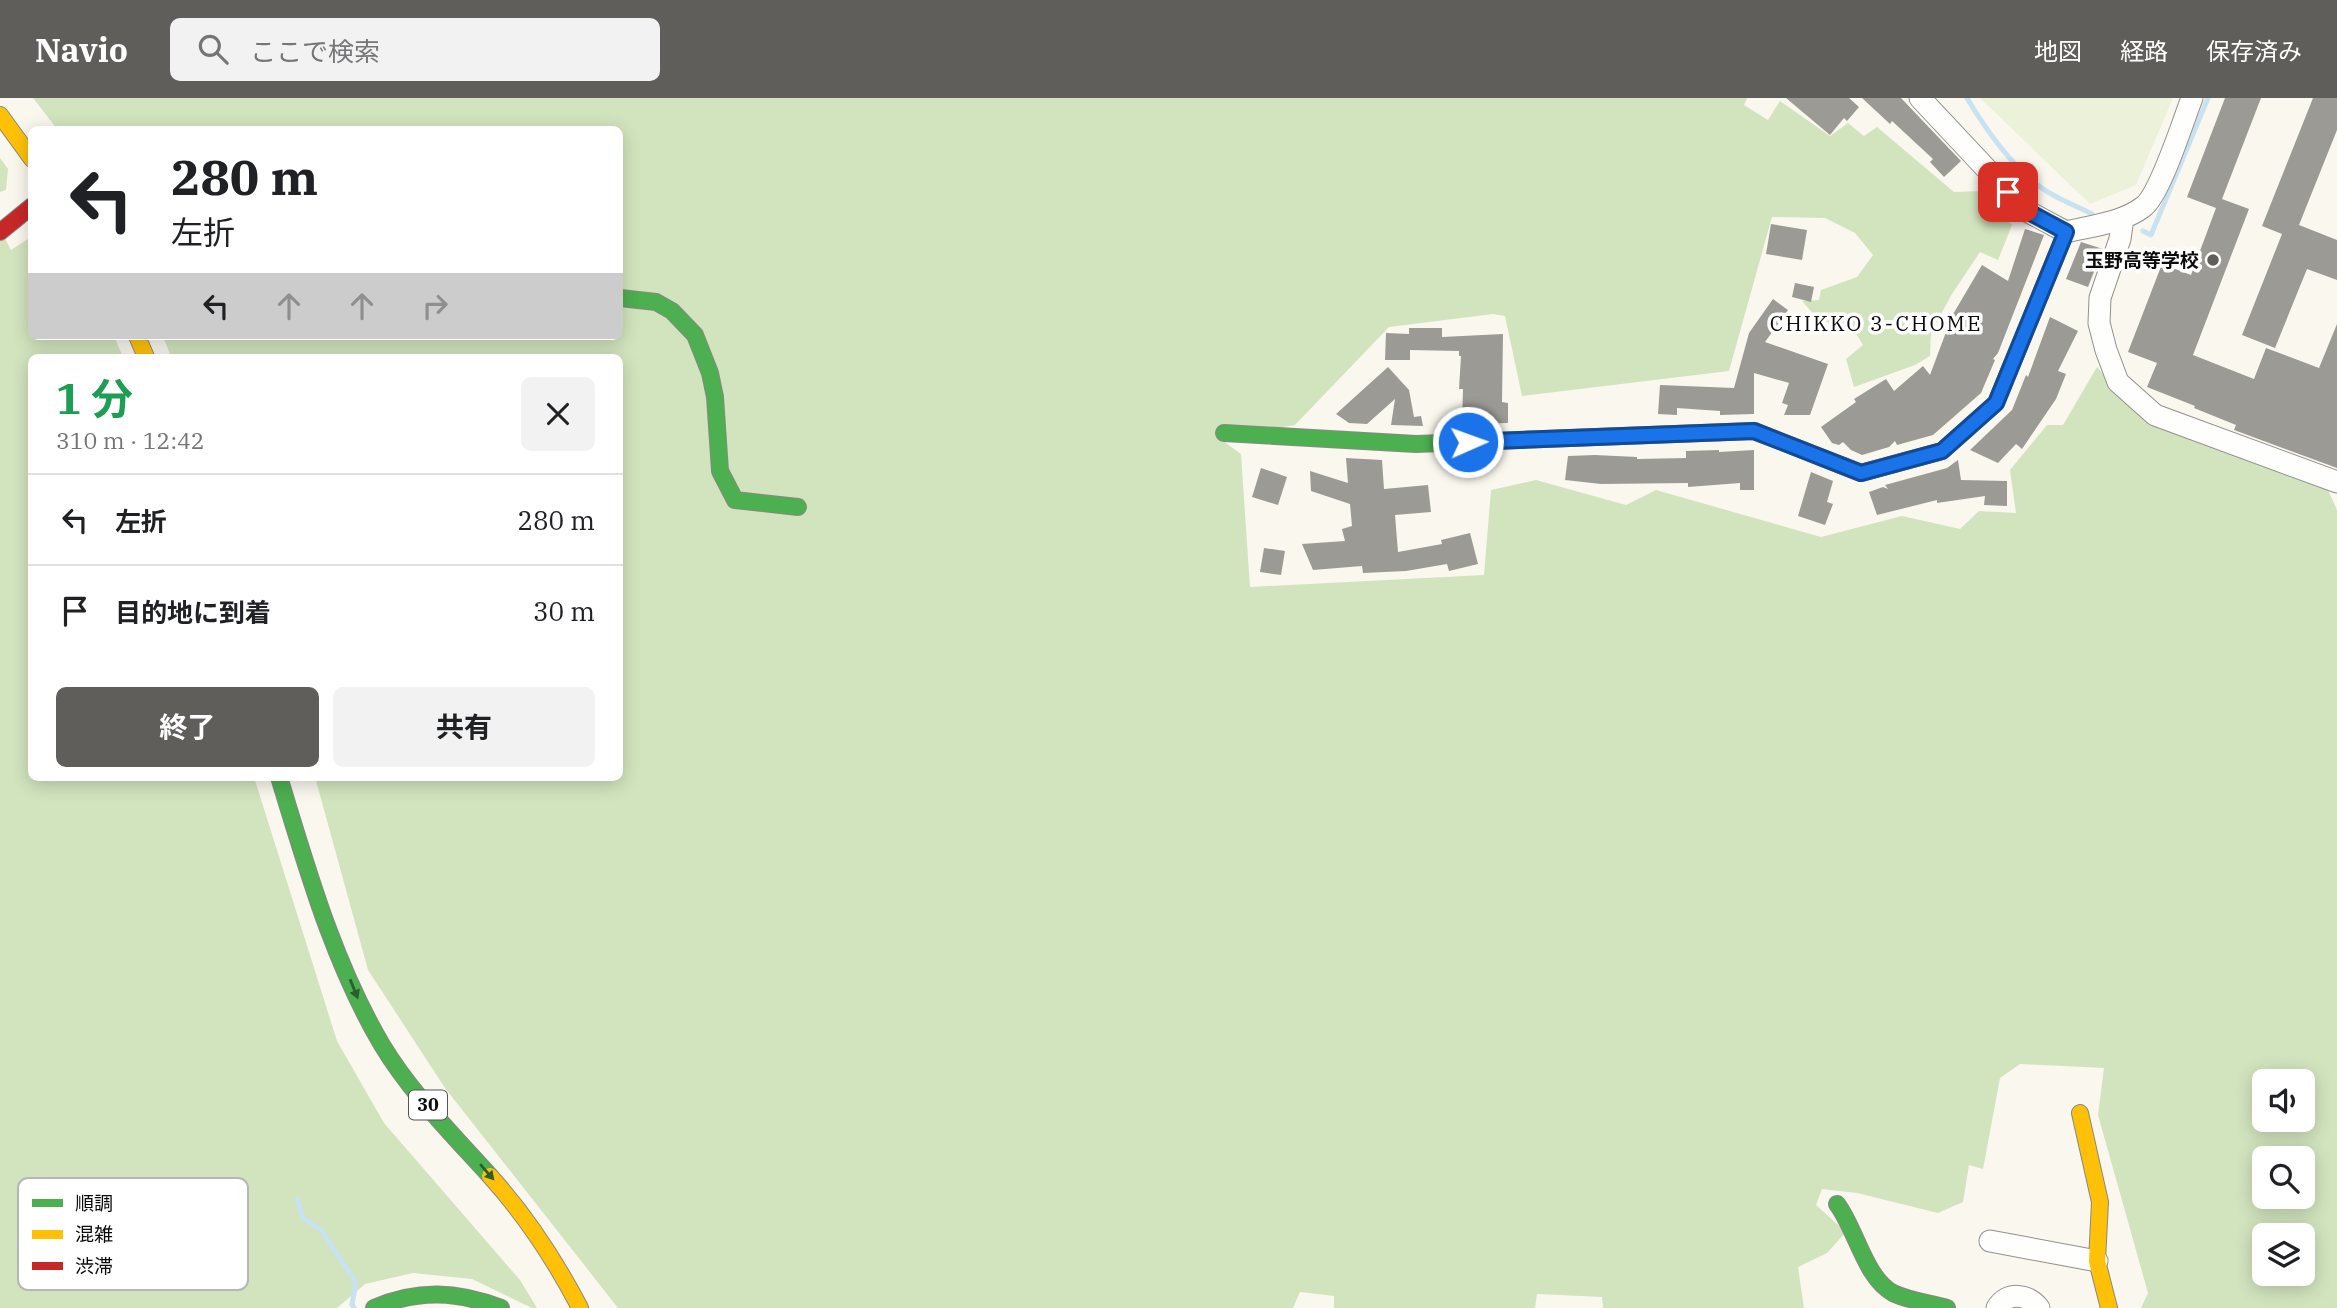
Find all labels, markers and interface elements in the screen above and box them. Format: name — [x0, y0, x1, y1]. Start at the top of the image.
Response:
search box — [170, 18, 660, 81]
text: Navio — [35, 28, 128, 71]
icon: search — [194, 30, 232, 68]
text: ここで検索 — [250, 34, 380, 68]
text: 地図 — [2034, 35, 2082, 67]
text: 経路 — [2120, 35, 2168, 67]
text: 保存済み — [2206, 35, 2302, 67]
text: 280 m — [171, 145, 318, 208]
icon: left — [56, 154, 147, 245]
pin — [1978, 162, 2038, 222]
icon: arrive — [1989, 173, 2027, 211]
text: 左折 — [171, 211, 235, 253]
place label: 玉野高等学校 — [2085, 248, 2199, 272]
marker: 玉野高等学校 — [2205, 252, 2221, 268]
icon: left — [197, 287, 235, 325]
icon: ahead — [270, 287, 308, 325]
icon: ahead — [343, 287, 381, 325]
icon: right — [416, 287, 454, 325]
district label: CHIKKO 3-CHOME — [1770, 309, 1982, 337]
text: 1 分 — [56, 371, 133, 426]
button: close — [521, 377, 595, 451]
position arrow — [1431, 405, 1505, 479]
text: 310 m · 12:42 — [56, 425, 205, 455]
icon: left — [56, 501, 94, 539]
text: 280 m — [517, 503, 595, 537]
text: 左折 — [115, 504, 167, 538]
icon: arrive — [56, 592, 94, 630]
text: 30 m — [533, 594, 595, 628]
text: 目的地に到着 — [115, 595, 271, 629]
button: 終了 — [56, 687, 319, 767]
button: 共有 — [333, 687, 595, 767]
one-way arrow — [349, 979, 360, 1000]
map controls — [2252, 1069, 2315, 1286]
button: sound — [2252, 1069, 2315, 1132]
road number: 30 — [409, 1090, 447, 1120]
button: search — [2252, 1146, 2315, 1209]
one-way arrow — [479, 1164, 494, 1181]
legend — [18, 1178, 248, 1290]
text: 順調 — [75, 1191, 113, 1215]
text: 混雑 — [75, 1222, 113, 1246]
button: layers — [2252, 1223, 2315, 1286]
text: 渋滞 — [75, 1254, 113, 1278]

